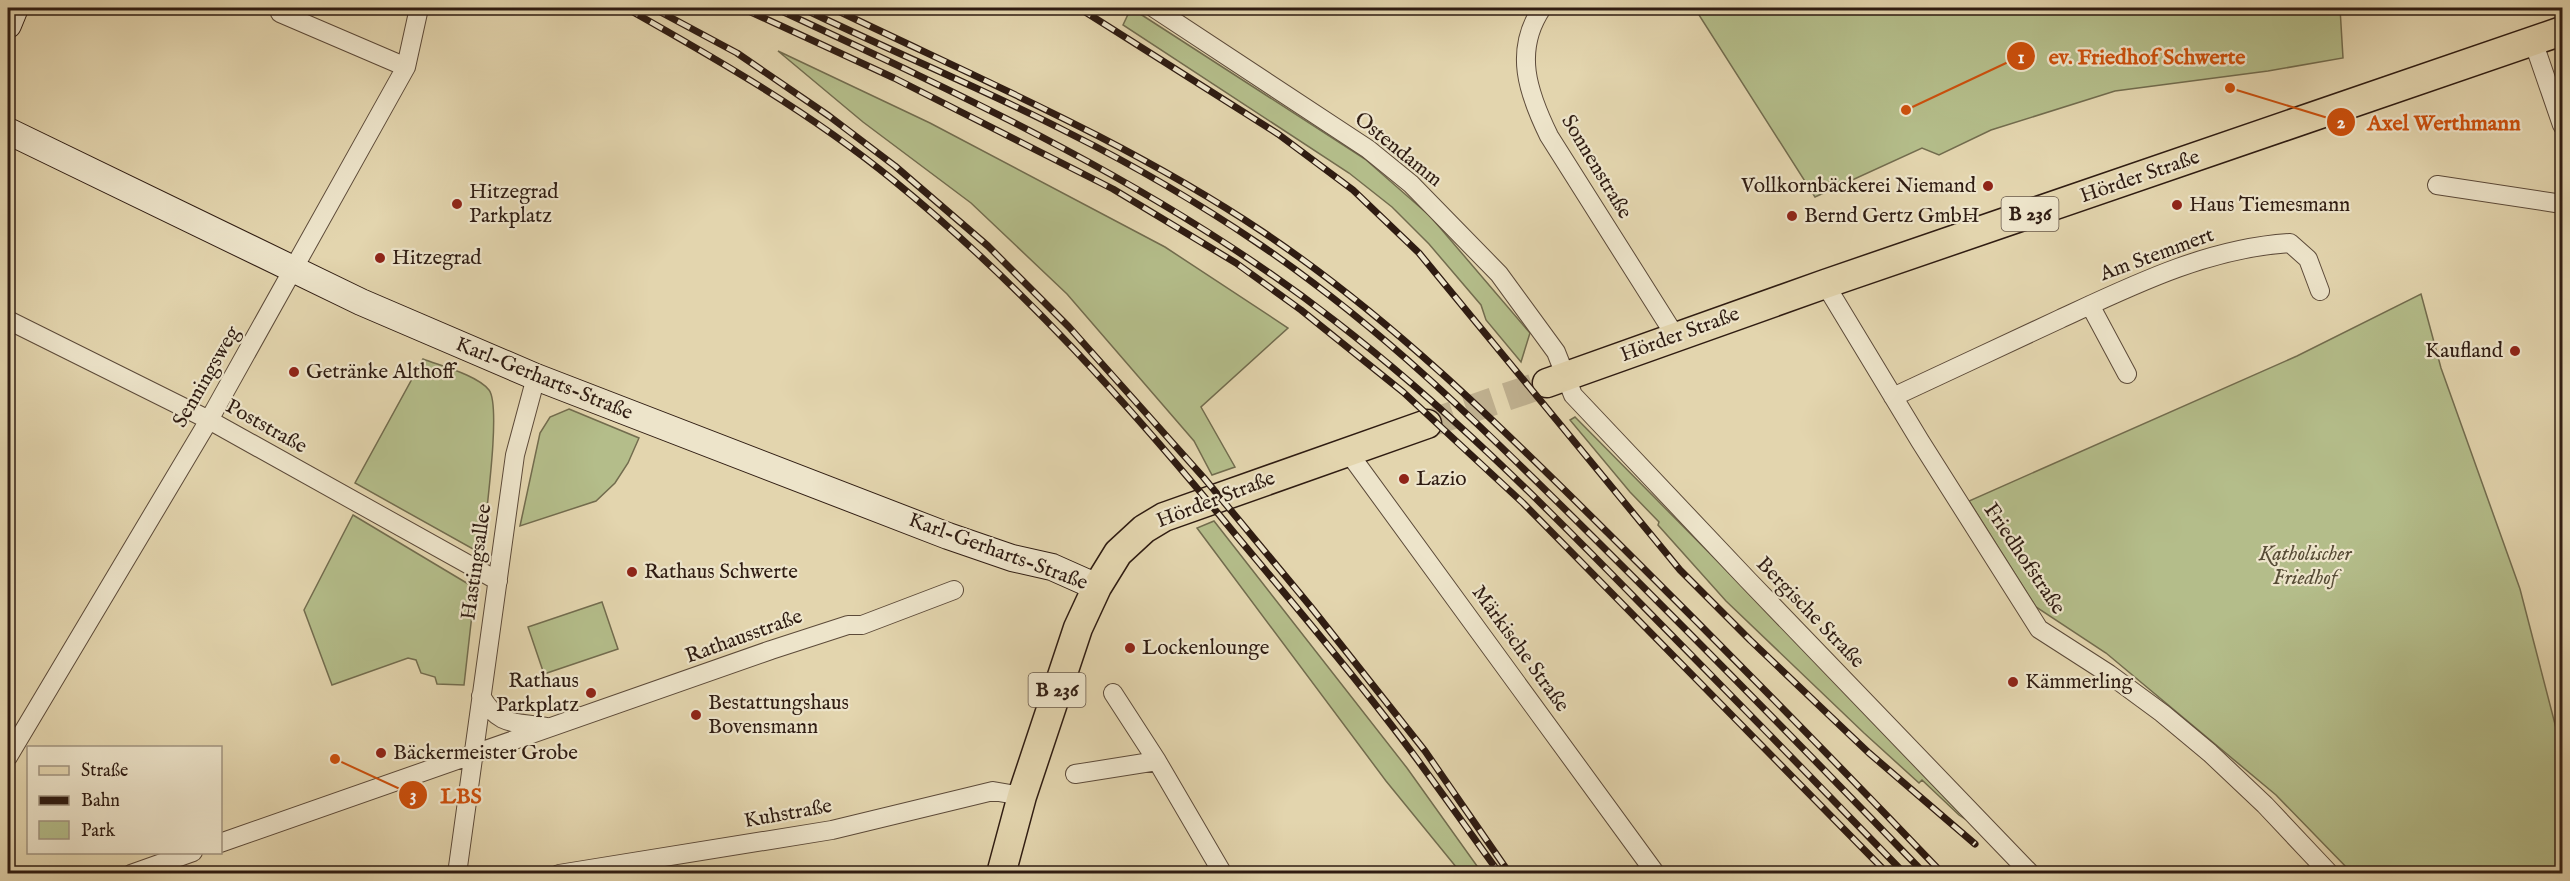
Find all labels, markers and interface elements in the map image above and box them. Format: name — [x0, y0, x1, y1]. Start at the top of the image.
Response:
callout: ev. Friedhof Schwerte — [2006, 36, 2257, 76]
text: ev. Friedhof Schwerte — [2049, 44, 2245, 72]
text: 1 — [2018, 47, 2025, 70]
callout: Axel Werthmann — [2326, 102, 2533, 142]
street label: Ostendamm — [1348, 106, 1448, 194]
street label: Sonnenstraße — [1554, 110, 1638, 224]
text: Axel Werthmann — [2366, 110, 2521, 138]
text: 2 — [2337, 112, 2346, 135]
street label: Hörder Straße — [2076, 144, 2204, 210]
place label: Vollkornbäckerei Niemand — [1740, 173, 1977, 200]
place label: Hitzegrad Parkplatz — [469, 179, 559, 230]
marker: Vollkornbäckerei Niemand — [1981, 179, 1995, 193]
place label: Haus Tiemesmann — [2189, 192, 2350, 219]
marker: Hitzegrad Parkplatz — [450, 197, 464, 211]
road number: B 236 — [2002, 197, 2058, 231]
marker: Haus Tiemesmann — [2170, 198, 2184, 212]
place label: Bernd Gertz GmbH — [1804, 203, 1980, 230]
marker: Bernd Gertz GmbH — [1785, 209, 1799, 223]
street label: Am Stemmert — [2095, 222, 2218, 288]
place label: Hitzegrad — [392, 245, 482, 272]
marker: Hitzegrad — [373, 251, 387, 265]
street label: Hörder Straße — [1617, 301, 1744, 369]
street label: Senningsweg — [167, 321, 247, 433]
street label: Karl-Gerharts-Straße — [451, 331, 637, 427]
place label: Kaufland — [2425, 338, 2504, 365]
marker: Kaufland — [2508, 344, 2522, 358]
place label: Getränke Althoff — [306, 359, 457, 386]
marker: Getränke Althoff — [287, 365, 301, 379]
street label: Poststraße — [220, 393, 312, 461]
street label: Hörder Straße — [1153, 465, 1280, 535]
place label: Lazio — [1416, 466, 1467, 493]
marker: Lazio — [1397, 472, 1411, 486]
street label: Friedhofstraße — [1977, 498, 2071, 620]
street label: Hastingsallee — [455, 502, 499, 622]
street label: Karl-Gerharts-Straße — [905, 507, 1092, 597]
park label: Katholischer Friedhof — [2258, 541, 2352, 592]
street label: Bergische Straße — [1750, 551, 1870, 675]
place label: Rathaus Schwerte — [644, 559, 798, 586]
marker: Rathaus Schwerte — [625, 565, 639, 579]
street label: Märkische Straße — [1465, 580, 1575, 718]
street label: Rathausstraße — [682, 603, 807, 671]
place label: Lockenlounge — [1142, 635, 1270, 662]
marker: Lockenlounge — [1123, 641, 1137, 655]
place label: Rathaus Parkplatz — [496, 668, 579, 719]
place label: Kämmerling — [2025, 669, 2134, 696]
road number: B 236 — [1028, 673, 1086, 707]
marker: Kämmerling — [2006, 675, 2020, 689]
marker: Rathaus Parkplatz — [584, 686, 598, 700]
place label: Bestattungshaus Bovensmann — [708, 690, 849, 741]
marker: Bestattungshaus Bovensmann — [689, 708, 703, 722]
place label: Bäckermeister Grobe — [393, 740, 578, 767]
legend — [27, 746, 222, 854]
marker: Bäckermeister Grobe — [374, 746, 388, 760]
text: Straße — [81, 760, 128, 783]
callout: LBS — [398, 775, 493, 815]
text: LBS — [440, 783, 482, 811]
text: 3 — [410, 785, 416, 808]
text: Bahn — [81, 790, 120, 813]
street label: Kuhstraße — [742, 793, 835, 835]
text: Park — [81, 820, 116, 843]

